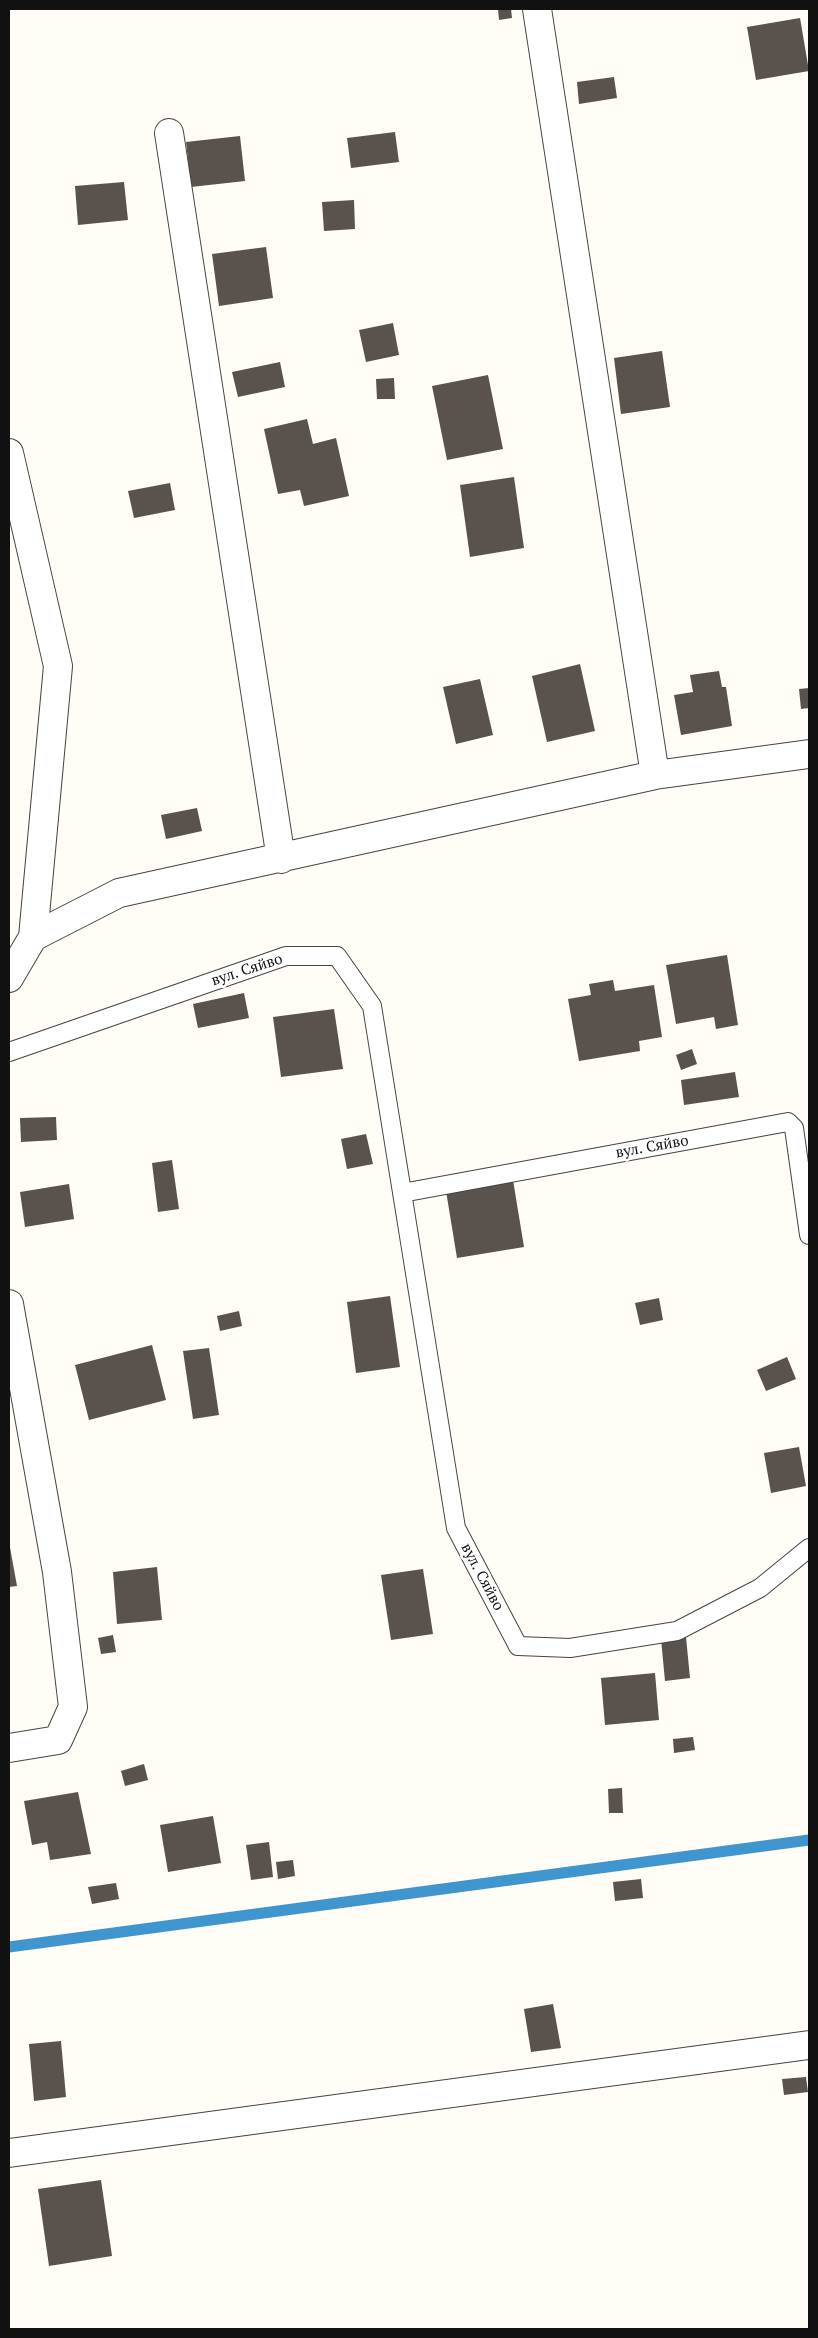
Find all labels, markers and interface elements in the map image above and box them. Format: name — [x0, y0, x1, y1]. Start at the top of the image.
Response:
street label: вул. Сяйво — [209, 950, 285, 990]
street label: вул. Сяйво — [614, 1132, 690, 1162]
street label: вул. Сяйво — [457, 1540, 507, 1614]

